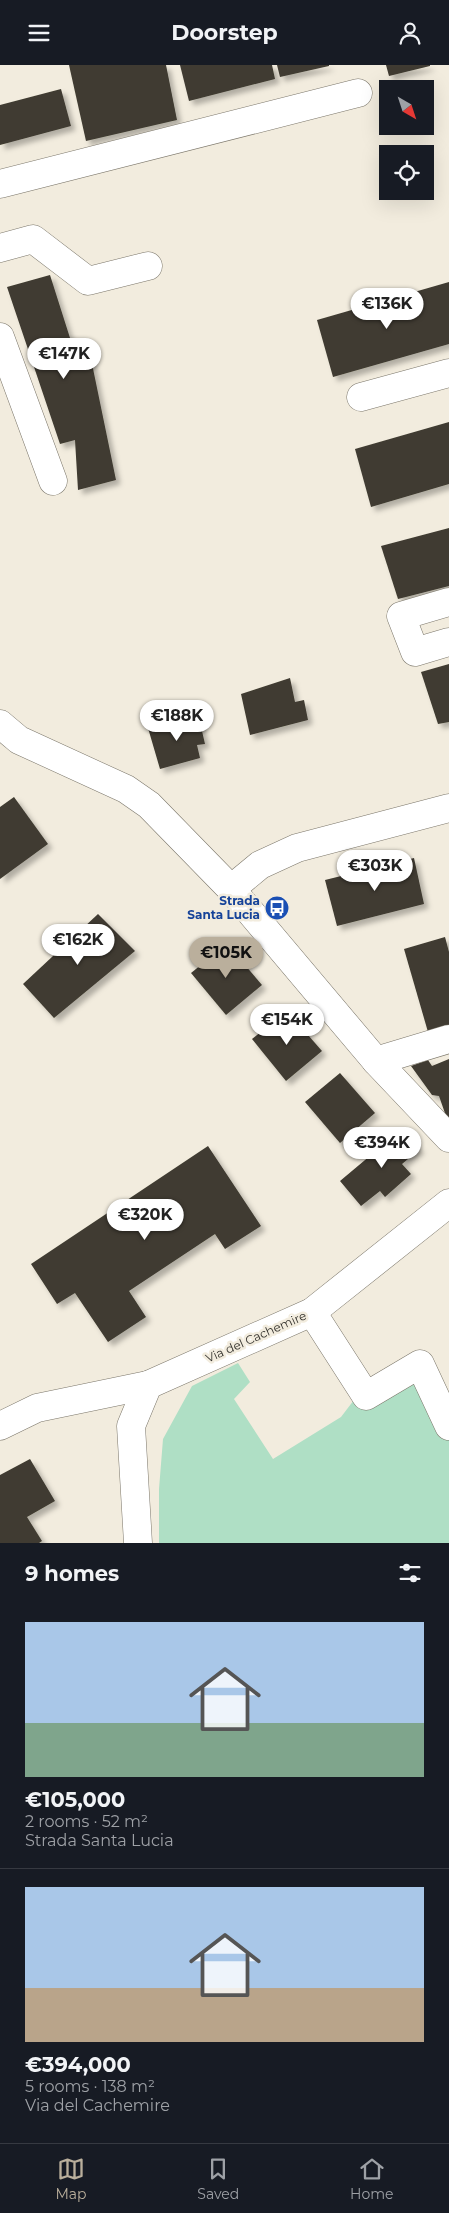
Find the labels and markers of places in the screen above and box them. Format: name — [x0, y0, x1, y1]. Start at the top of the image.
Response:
pin: €136K — [352, 287, 422, 330]
pin: €147K — [29, 337, 99, 380]
pin: €188K — [142, 699, 212, 742]
pin: €303K — [340, 849, 410, 892]
place label: Strada Santa Lucia — [187, 893, 260, 922]
bus stop icon: Strada Santa Lucia — [264, 895, 290, 921]
pin: €162K — [43, 923, 113, 966]
pin: €105K — [191, 937, 261, 979]
pin: €154K — [252, 1003, 322, 1046]
pin: €394K — [347, 1127, 417, 1169]
pin: €320K — [110, 1199, 180, 1241]

